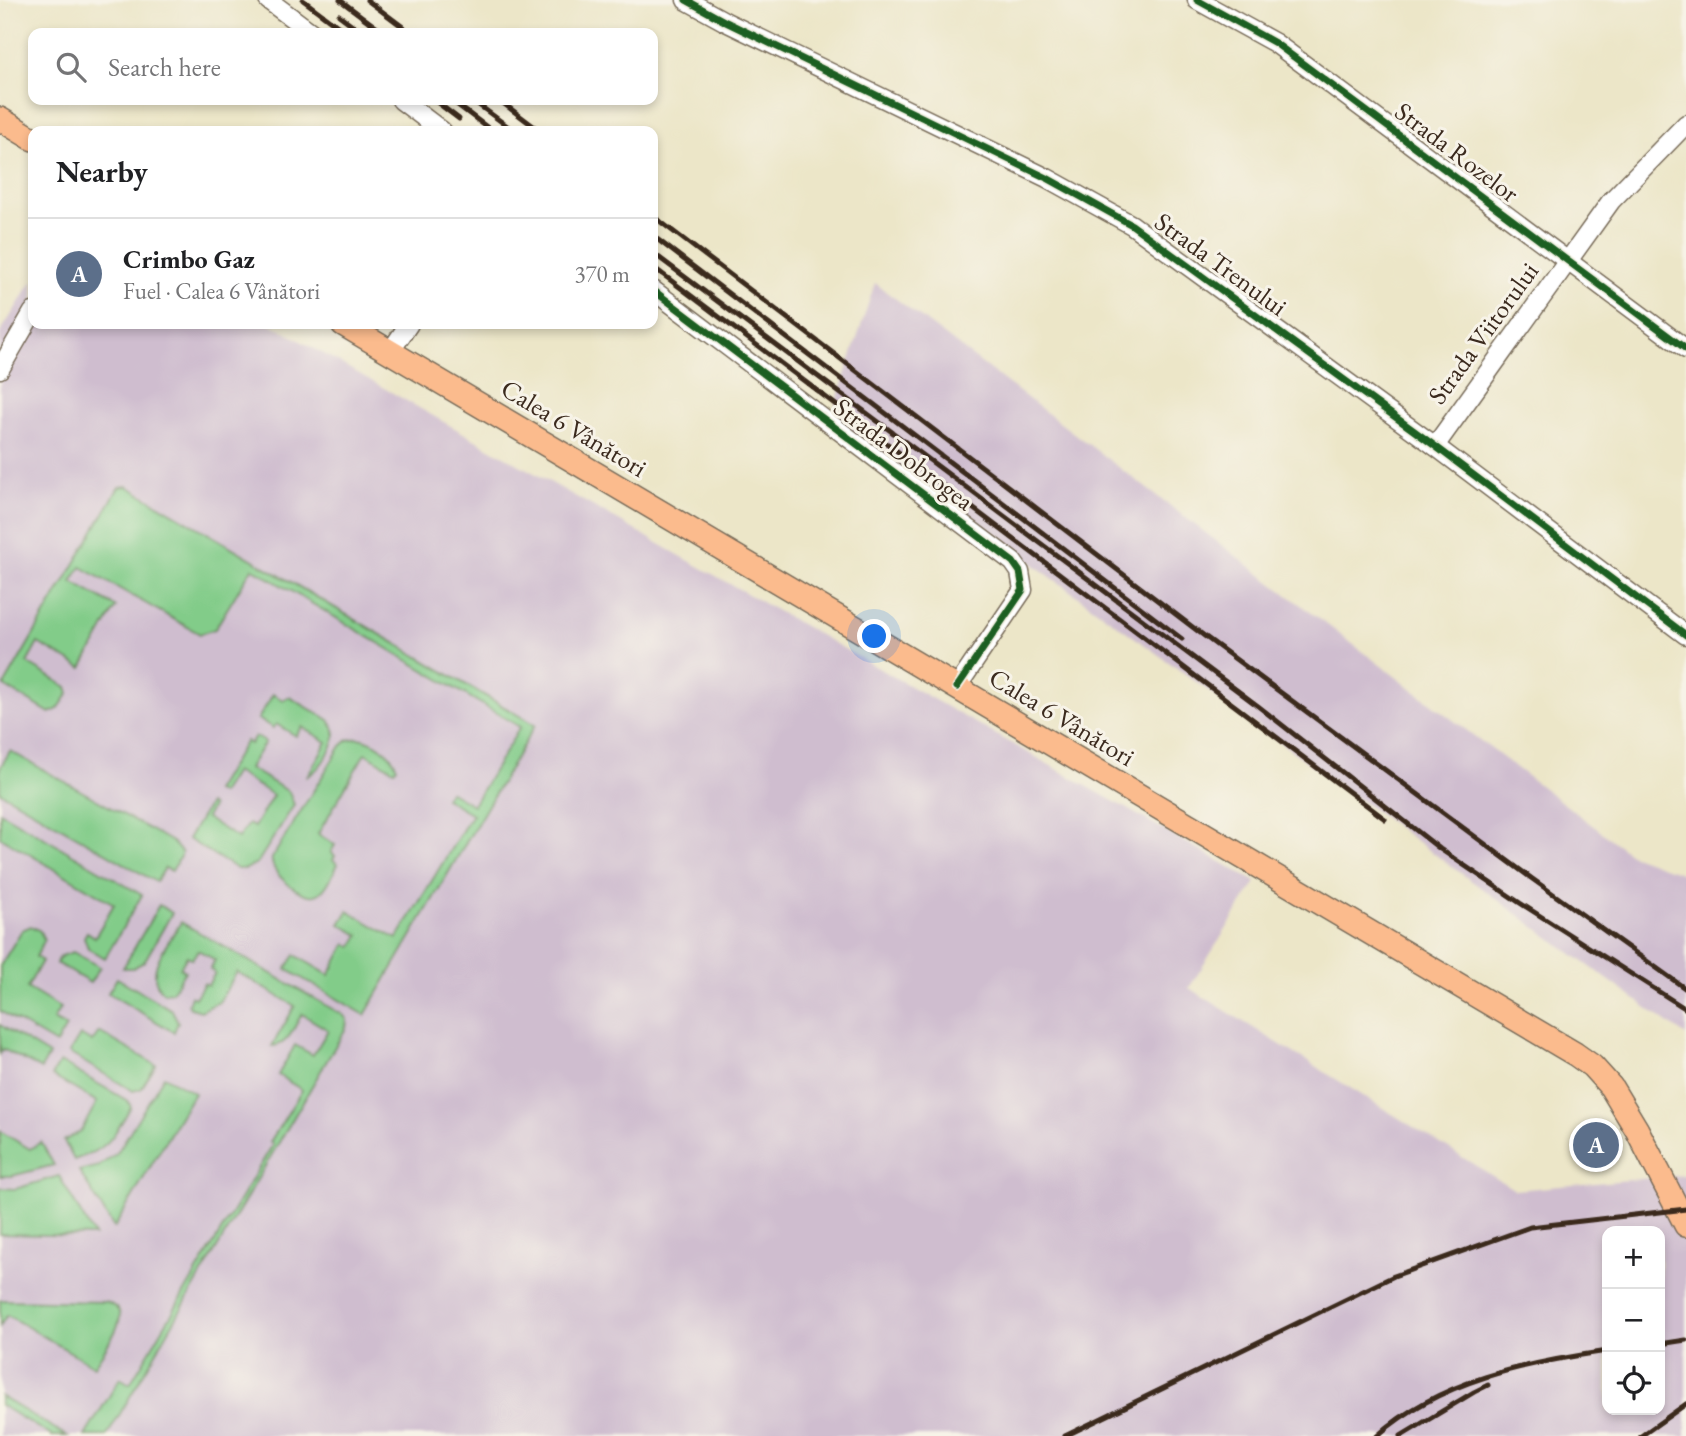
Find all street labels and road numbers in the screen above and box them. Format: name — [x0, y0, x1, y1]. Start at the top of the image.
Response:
street label: Strada Rozelor — [1388, 94, 1526, 210]
street label: Strada Trenului — [1148, 205, 1294, 323]
street label: Strada Viitorului — [1420, 255, 1546, 411]
street label: Calea 6 Vânători — [495, 371, 653, 485]
street label: Strada Dobrogea — [827, 390, 982, 518]
street label: Calea 6 Vânători — [983, 660, 1141, 774]

